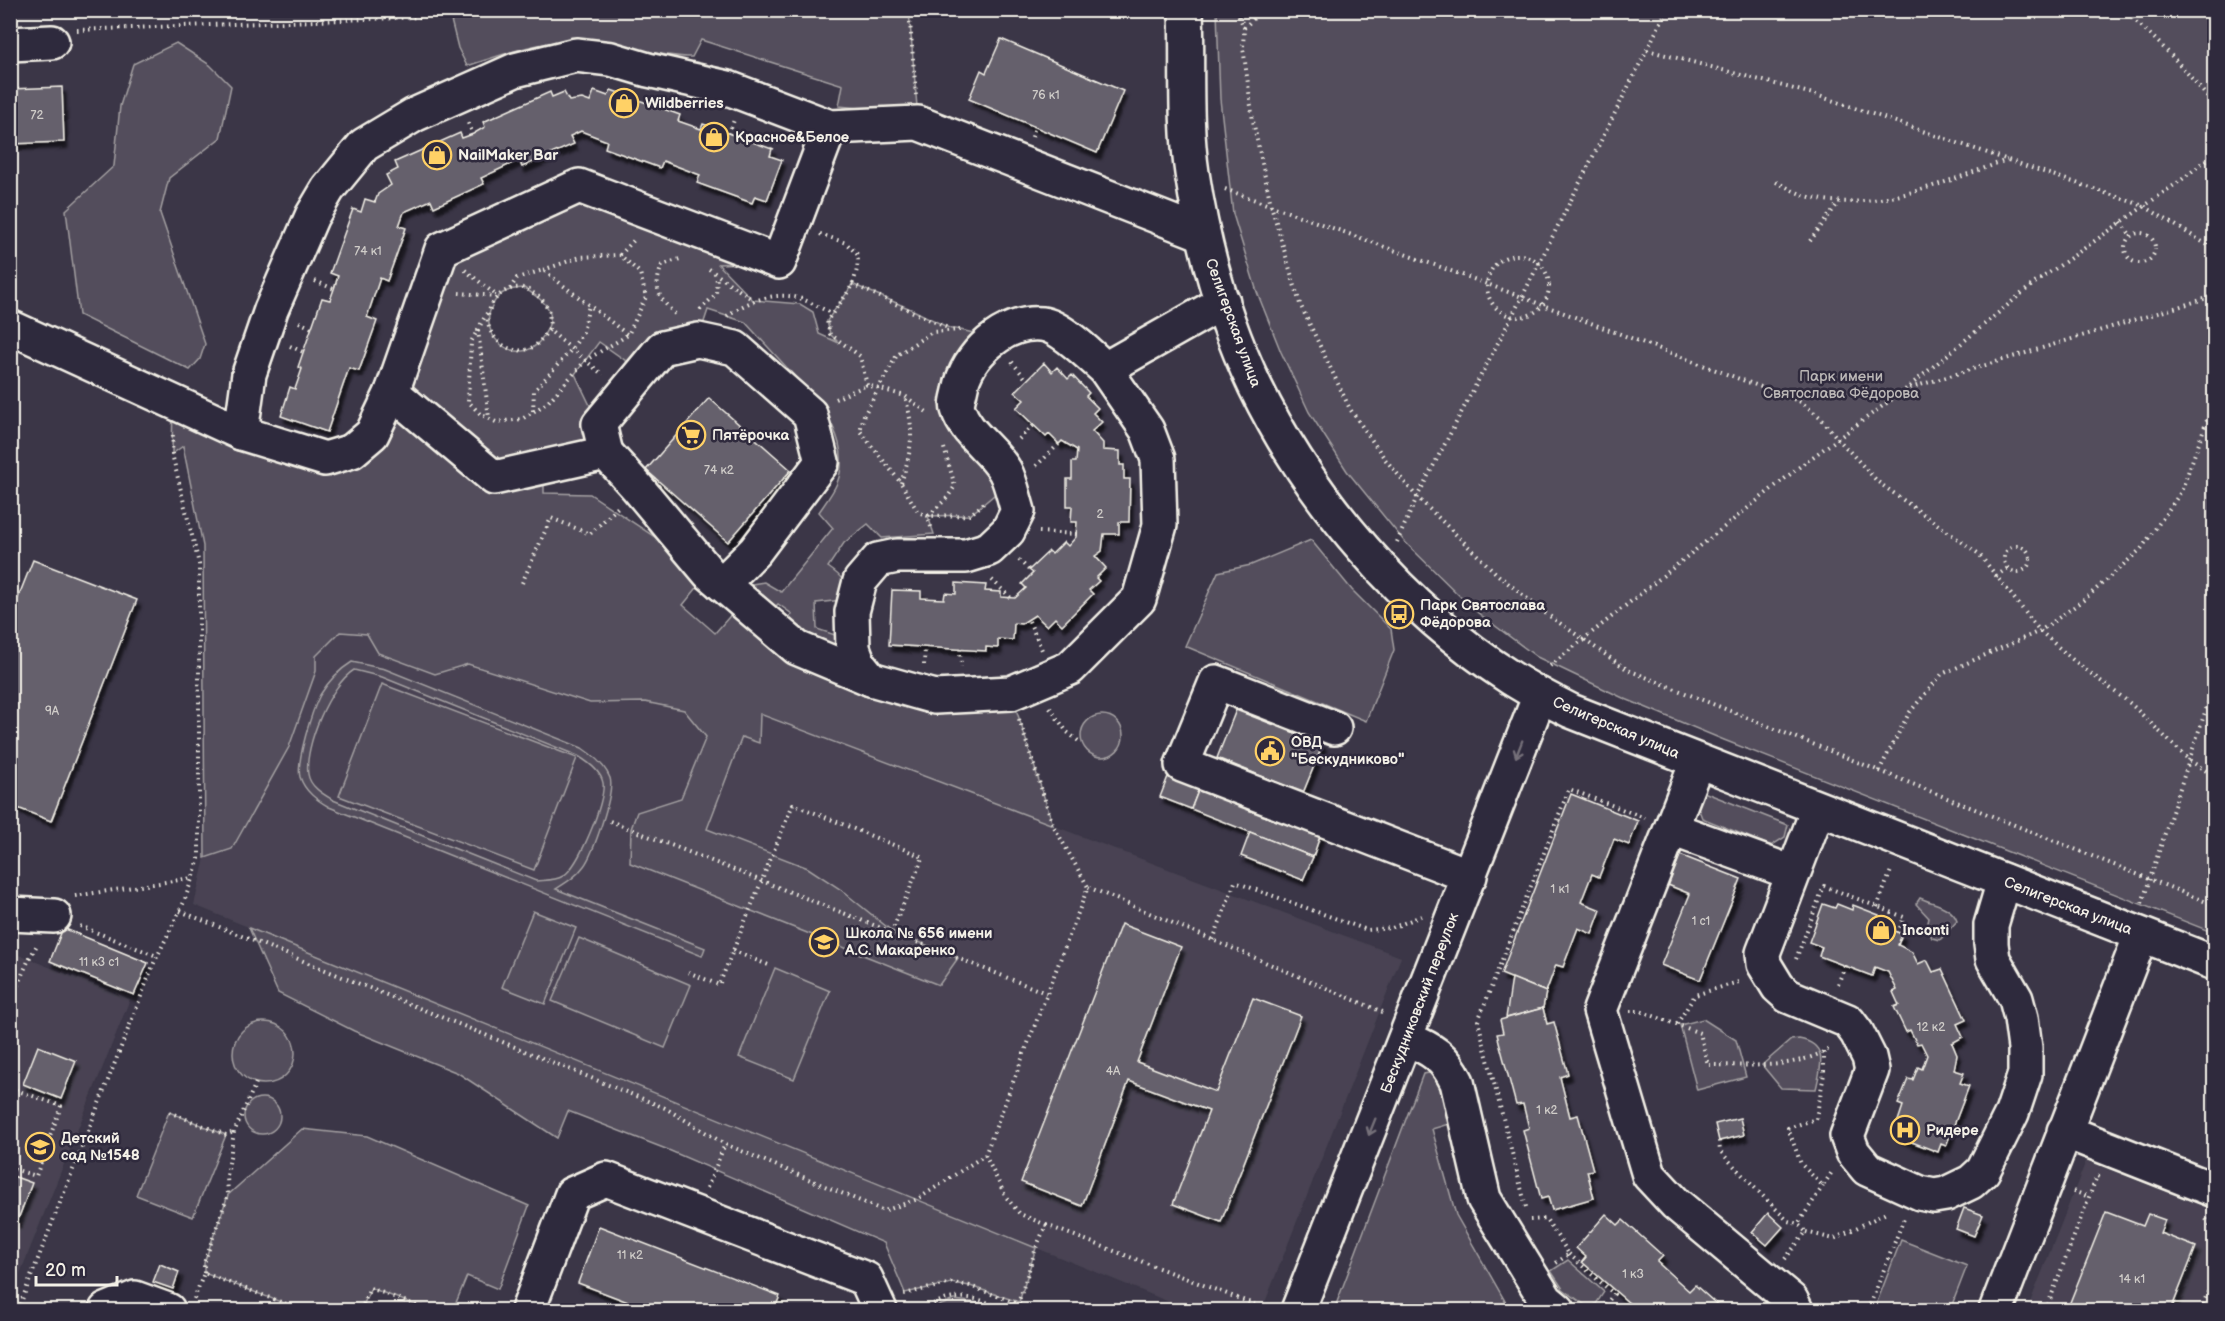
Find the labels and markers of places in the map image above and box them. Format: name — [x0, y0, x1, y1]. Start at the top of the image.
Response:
shop icon: Wildberries — [608, 87, 640, 119]
place label: Wildberries — [645, 94, 724, 113]
shop icon: Красное&Белое — [698, 121, 730, 153]
place label: Красное&Белое — [735, 128, 849, 147]
shop icon: NailMaker Bar — [421, 139, 453, 171]
place label: NailMaker Bar — [458, 146, 559, 165]
supermarket icon: Пятёрочка — [675, 419, 707, 451]
place label: Пятёрочка — [712, 426, 790, 445]
place label: Парк Святослава Фёдорова — [1420, 596, 1545, 632]
bus stop icon: Парк Святослава Фёдорова — [1383, 598, 1415, 630]
place label: ОВД "Бескудниково" — [1291, 733, 1405, 769]
public building icon: ОВД "Бескудниково" — [1254, 735, 1286, 767]
shop icon: Inconti — [1865, 914, 1897, 946]
place label: Inconti — [1902, 921, 1949, 940]
place label: Школа № 656 имени А.С. Макаренко — [844, 924, 993, 960]
school or university icon: Школа № 656 имени А.С. Макаренко — [808, 926, 840, 958]
hospital icon: Ридере — [1889, 1114, 1921, 1146]
place label: Ридере — [1926, 1121, 1979, 1140]
place label: Детский сад №1548 — [61, 1129, 140, 1165]
school or university icon: Детский сад №1548 — [24, 1131, 56, 1163]

